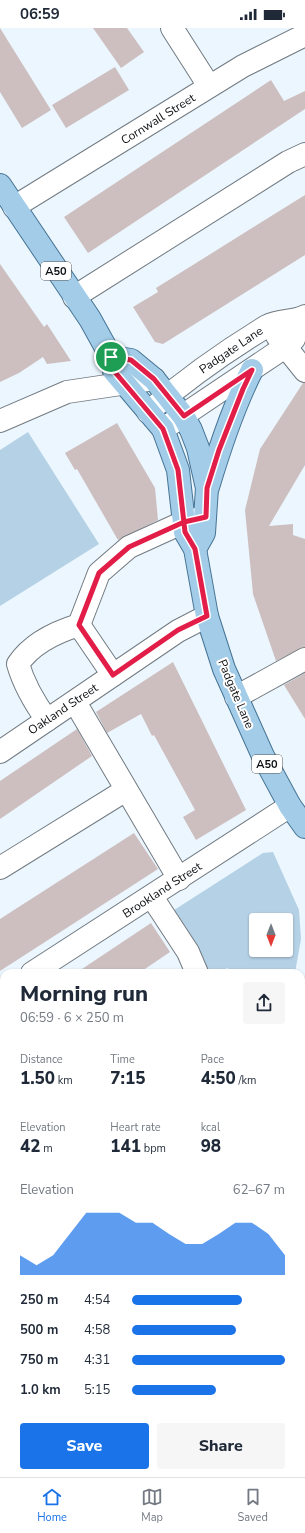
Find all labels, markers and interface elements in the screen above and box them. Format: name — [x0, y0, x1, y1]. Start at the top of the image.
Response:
text: 06:59 — [20, 4, 60, 24]
street label: Cornwall Street — [118, 89, 199, 148]
road number: A50 — [41, 262, 71, 280]
street label: Padgate Lane — [196, 323, 266, 377]
pin — [94, 340, 128, 374]
icon: arrive — [100, 346, 122, 368]
street label: Padgate Lane — [214, 657, 258, 731]
street label: Oakland Street — [25, 679, 102, 738]
road number: A50 — [252, 755, 282, 773]
street label: Brookland Street — [119, 858, 205, 922]
north arrow — [249, 913, 293, 957]
map controls — [249, 913, 293, 957]
text: Morning run — [20, 979, 148, 1009]
button: share — [243, 982, 285, 1024]
text: 06:59 · 6 × 250 m — [20, 1009, 124, 1027]
text: Distance — [20, 1052, 63, 1067]
text: Time — [110, 1052, 135, 1067]
text: Pace — [201, 1052, 224, 1067]
text: 1.50 — [20, 1067, 55, 1090]
text: 7:15 — [110, 1067, 145, 1090]
text: 4:50 — [201, 1067, 236, 1090]
text: km — [55, 1073, 73, 1088]
text: /km — [236, 1073, 257, 1088]
text: Elevation — [20, 1120, 66, 1135]
text: Heart rate — [110, 1120, 161, 1135]
text: kcal — [201, 1120, 220, 1135]
text: 42 — [20, 1135, 40, 1158]
text: 141 — [110, 1135, 141, 1158]
text: 98 — [201, 1135, 221, 1158]
text: m — [40, 1141, 53, 1156]
text: bpm — [141, 1141, 166, 1156]
text: Elevation — [20, 1181, 74, 1199]
text: 62–67 m — [233, 1181, 285, 1199]
text: 250 m — [20, 1291, 58, 1309]
text: 4:54 — [84, 1291, 110, 1309]
text: 500 m — [20, 1321, 58, 1339]
text: 4:58 — [84, 1321, 110, 1339]
text: 750 m — [20, 1351, 58, 1369]
text: 4:31 — [84, 1351, 110, 1369]
text: 1.0 km — [20, 1381, 61, 1399]
text: 5:15 — [84, 1381, 110, 1399]
button: Save — [20, 1423, 149, 1469]
button: Share — [157, 1423, 285, 1469]
tab: Home — [37, 1486, 67, 1525]
tab: Map — [141, 1486, 163, 1525]
tab: Saved — [237, 1486, 268, 1525]

